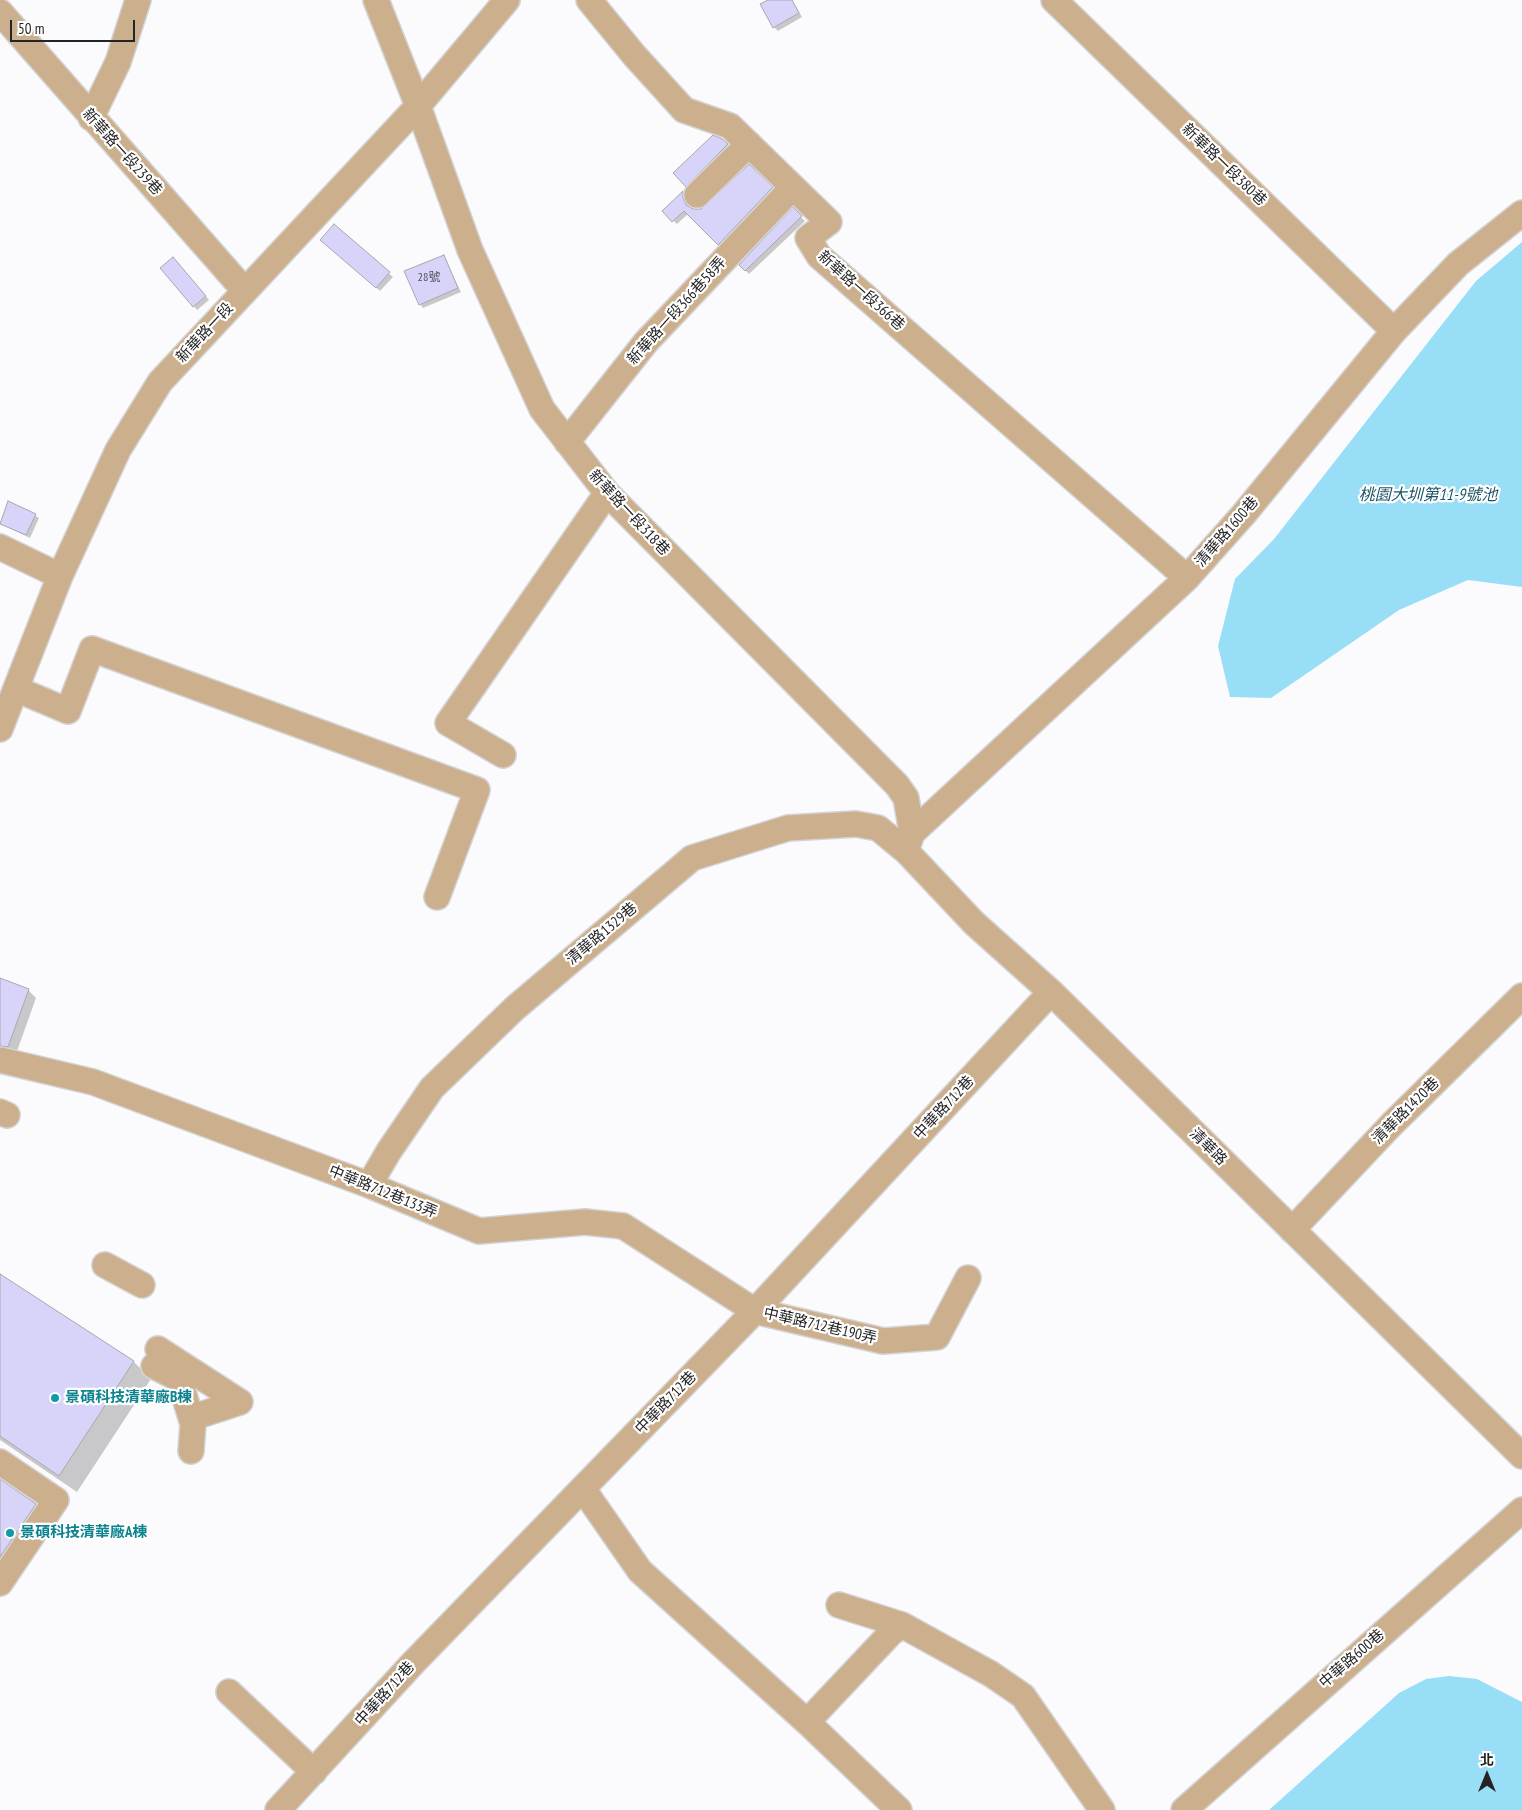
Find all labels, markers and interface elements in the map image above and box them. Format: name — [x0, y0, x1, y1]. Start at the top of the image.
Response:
scale bar — [12, 10, 138, 42]
text: 50 m — [18, 19, 44, 38]
street label: 新華路一段239巷 — [78, 105, 166, 199]
street label: 新華路一段380巷 — [1178, 120, 1270, 210]
street label: 新華路一段366巷 — [814, 247, 908, 335]
street label: 新華路一段366巷58弄 — [624, 253, 730, 369]
house number: 28號 — [418, 271, 440, 285]
street label: 新華路一段 — [173, 299, 237, 367]
street label: 新華路一段318巷 — [585, 467, 673, 559]
water label: 桃園大圳第11-9號池 — [1359, 485, 1497, 505]
street label: 清華路1600巷 — [1192, 493, 1262, 571]
street label: 清華路1329巷 — [563, 899, 641, 969]
street label: 中華路712巷 — [910, 1073, 978, 1143]
street label: 清華路1420巷 — [1369, 1074, 1443, 1148]
street label: 清華路 — [1186, 1125, 1230, 1169]
street label: 中華路712巷133弄 — [326, 1162, 440, 1222]
street label: 中華路712巷190弄 — [762, 1304, 878, 1348]
street label: 中華路712巷 — [632, 1368, 700, 1438]
place label: 景碩科技清華廠B棟 — [65, 1389, 192, 1407]
marker: 景碩科技清華廠B棟 — [49, 1392, 61, 1404]
place label: 景碩科技清華廠A棟 — [20, 1524, 148, 1542]
marker: 景碩科技清華廠A棟 — [4, 1527, 16, 1539]
street label: 中華路600巷 — [1316, 1626, 1388, 1692]
street label: 中華路712巷 — [351, 1658, 419, 1730]
north arrow — [1462, 1750, 1512, 1800]
text: 北 — [1480, 1751, 1494, 1769]

